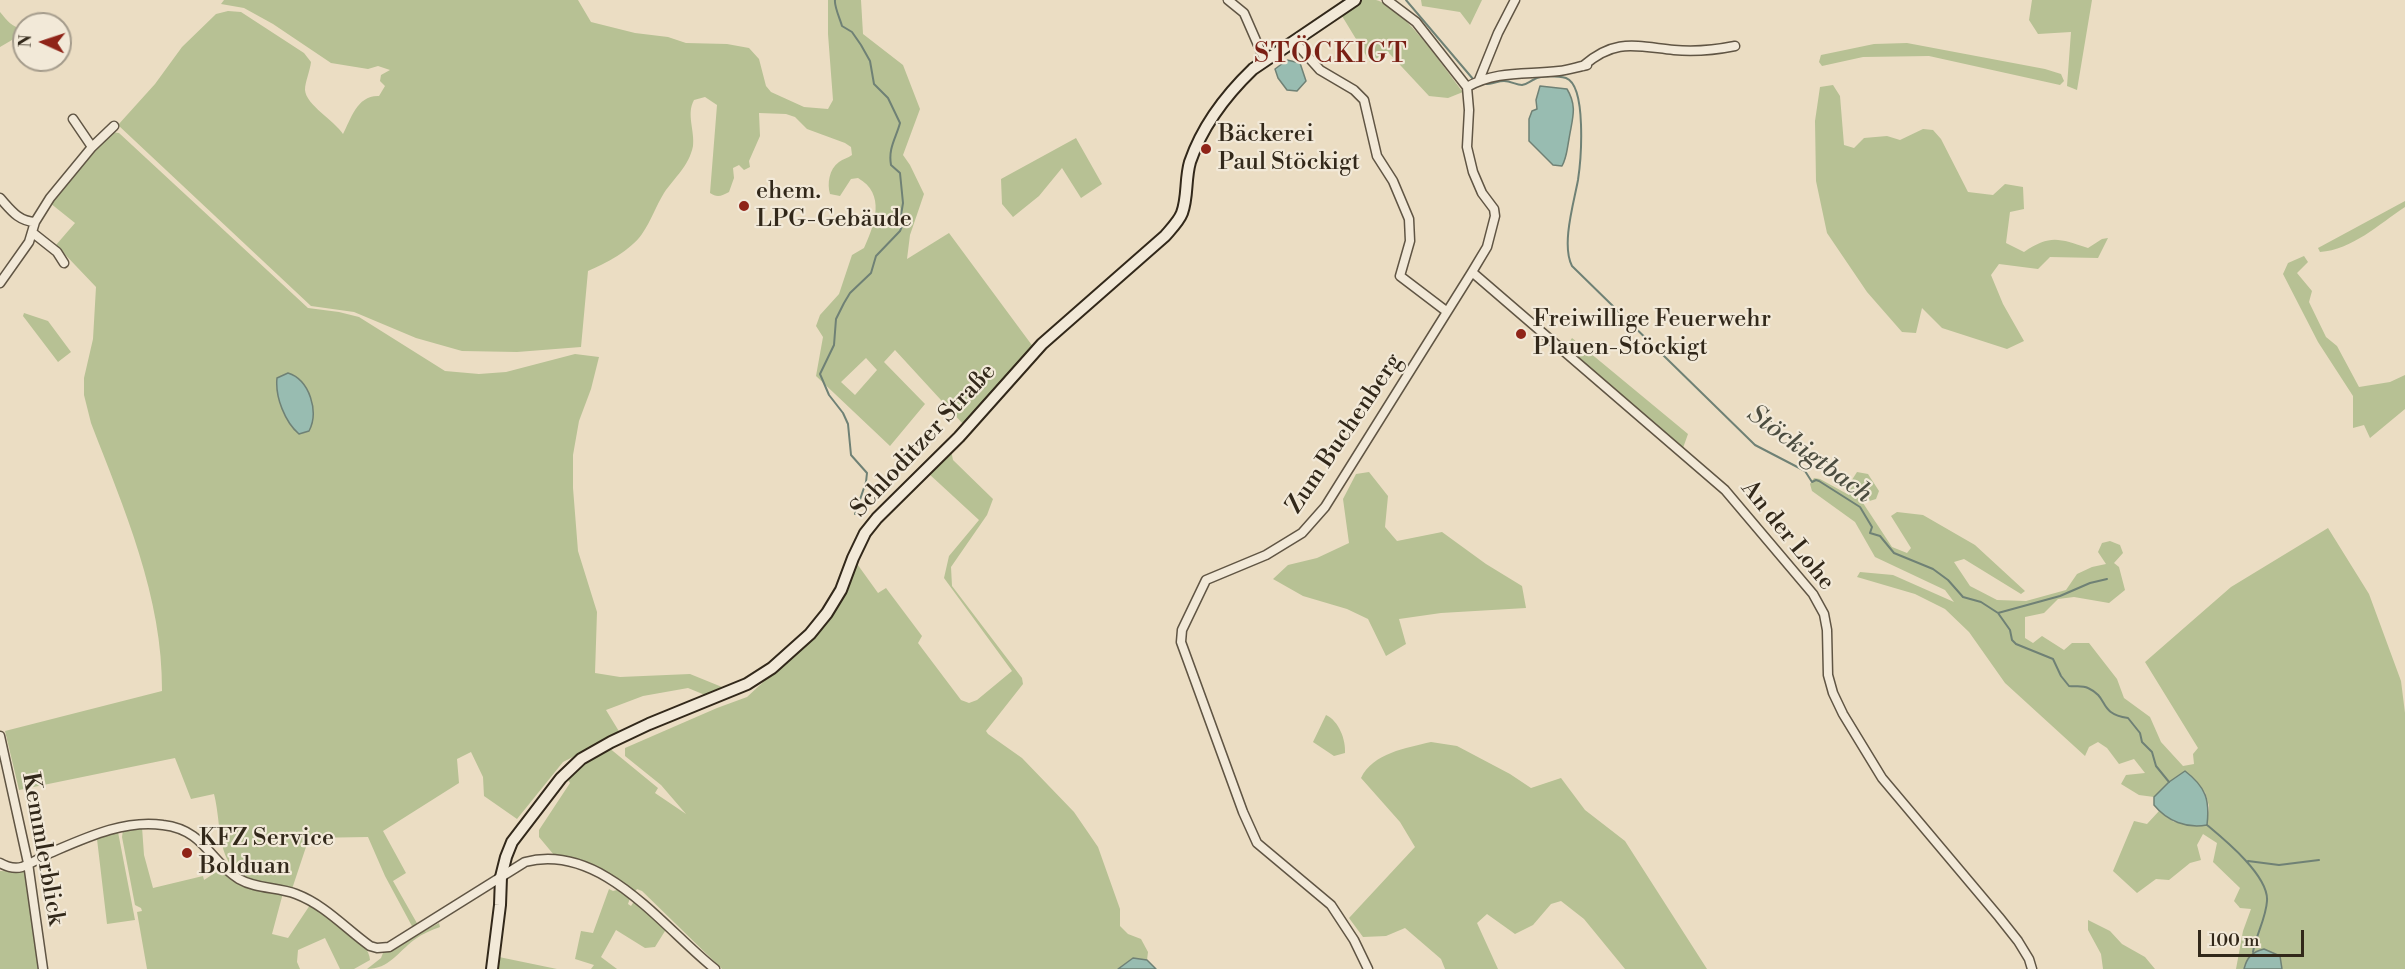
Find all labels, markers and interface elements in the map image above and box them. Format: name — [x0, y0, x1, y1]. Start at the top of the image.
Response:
north arrow — [12, 12, 72, 72]
text: N — [16, 34, 36, 48]
district label: STÖCKIGT — [1254, 40, 1408, 72]
place label: Bäckerei Paul Stöckigt — [1218, 121, 1360, 177]
marker: Bäckerei Paul Stöckigt — [1199, 142, 1213, 156]
place label: ehem. LPG-Gebäude — [756, 178, 912, 234]
marker: ehem. LPG-Gebäude — [737, 199, 751, 213]
place label: Freiwillige Feuerwehr Plauen-Stöckigt — [1533, 306, 1771, 362]
marker: Freiwillige Feuerwehr Plauen-Stöckigt — [1514, 327, 1528, 341]
street label: Zum Buchenberg — [1281, 348, 1409, 520]
street label: Schloditzer Straße — [845, 358, 1003, 524]
water label: Stöckigtbach — [1740, 399, 1878, 511]
street label: An der Lohe — [1734, 475, 1840, 597]
street label: Kemmlerblick — [14, 771, 70, 927]
place label: KFZ Service Bolduan — [199, 825, 334, 881]
marker: KFZ Service Bolduan — [180, 846, 194, 860]
scale bar — [2201, 918, 2308, 956]
text: 100 m — [2209, 929, 2260, 952]

